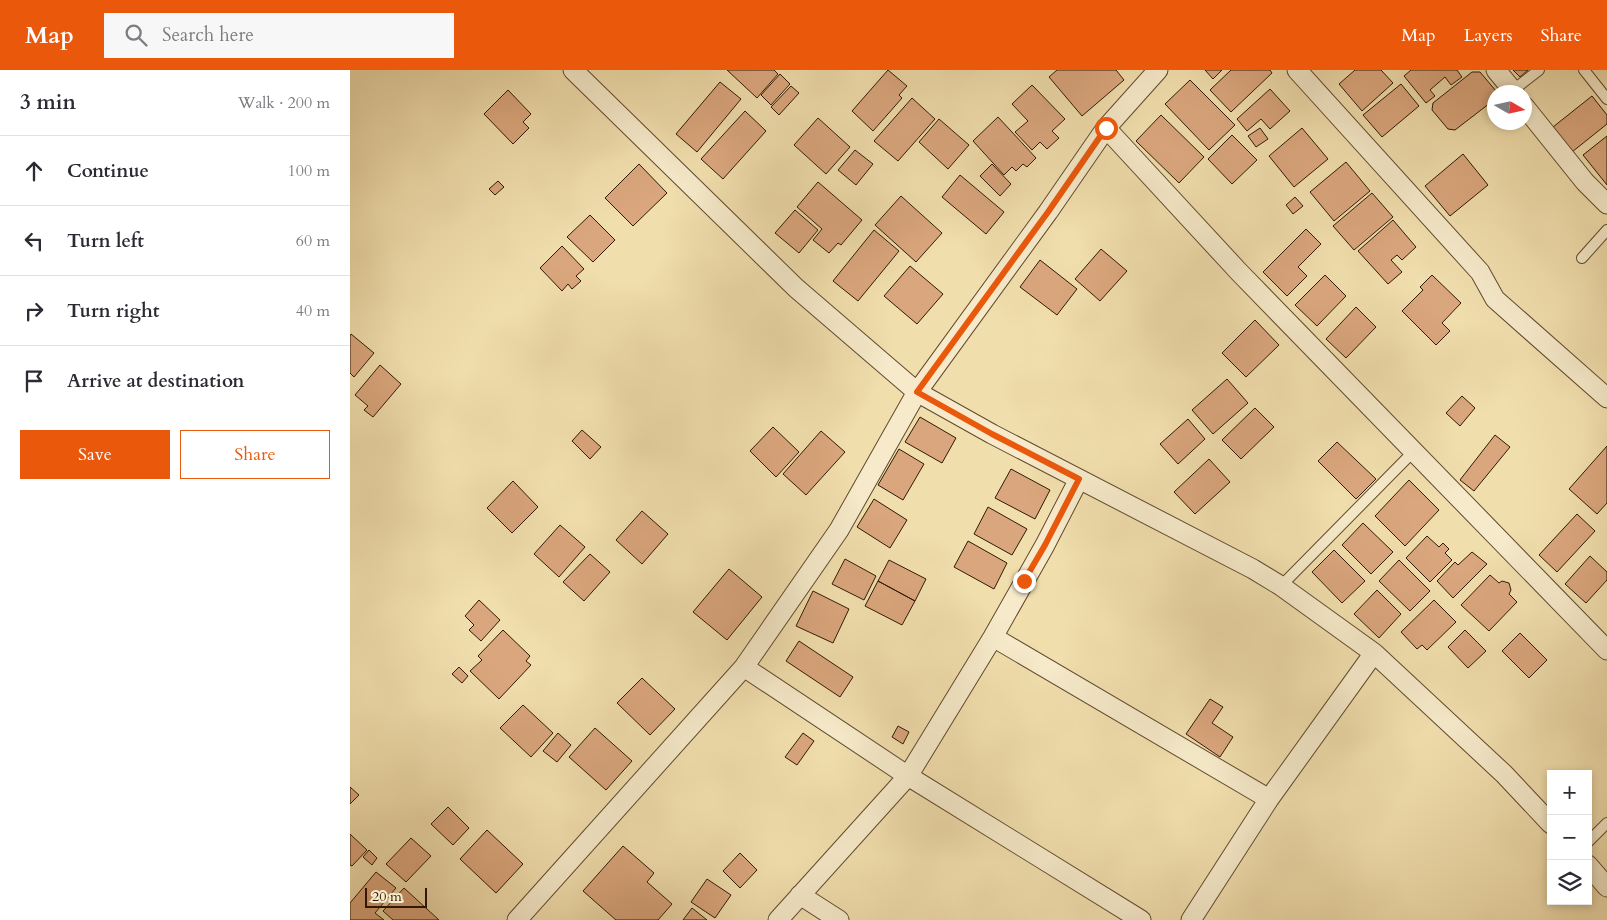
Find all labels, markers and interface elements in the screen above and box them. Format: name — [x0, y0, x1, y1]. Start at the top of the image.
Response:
search box — [104, 13, 454, 58]
text: Map — [25, 19, 74, 52]
icon: search — [122, 21, 150, 49]
text: Search here — [162, 22, 254, 48]
text: Map — [1401, 23, 1436, 48]
text: Layers — [1464, 23, 1513, 48]
text: Share — [1541, 23, 1582, 48]
north arrow — [1487, 85, 1532, 130]
text: 3 min — [20, 88, 76, 117]
text: Walk · 200 m — [238, 92, 330, 114]
route start — [1095, 117, 1118, 140]
icon: ahead — [20, 157, 48, 185]
text: Continue — [67, 158, 149, 184]
text: 100 m — [288, 160, 330, 182]
icon: left — [20, 227, 48, 255]
text: Turn left — [67, 228, 144, 254]
text: 60 m — [296, 230, 330, 252]
icon: right — [20, 297, 48, 325]
text: Turn right — [67, 298, 159, 324]
text: 40 m — [296, 300, 330, 322]
icon: arrive — [20, 367, 48, 395]
text: Arrive at destination — [67, 368, 244, 394]
button: Save — [20, 430, 170, 479]
button: Share — [180, 430, 330, 479]
route end — [1013, 570, 1036, 593]
map controls — [1547, 770, 1592, 905]
button: + — [1547, 770, 1592, 815]
button: − — [1547, 815, 1592, 860]
button: layers — [1547, 860, 1592, 905]
scale bar — [365, 885, 428, 908]
text: 20 m — [372, 887, 402, 906]

